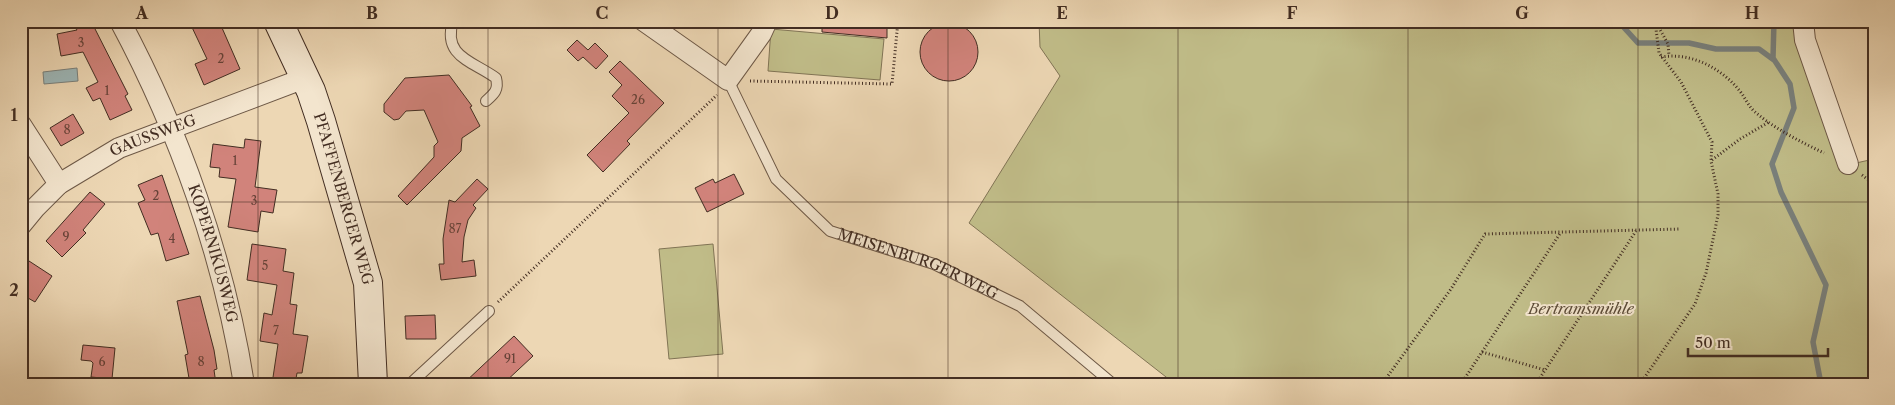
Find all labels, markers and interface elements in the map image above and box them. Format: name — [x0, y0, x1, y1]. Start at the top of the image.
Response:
text: A — [135, 3, 149, 23]
text: B — [366, 3, 378, 23]
text: C — [596, 3, 608, 23]
text: D — [825, 3, 839, 23]
text: E — [1056, 3, 1068, 23]
text: F — [1287, 3, 1298, 23]
text: G — [1515, 3, 1529, 23]
text: H — [1745, 3, 1759, 23]
house number: 3 — [78, 35, 84, 50]
house number: 2 — [218, 51, 225, 66]
house number: 1 — [104, 83, 110, 98]
house number: 26 — [631, 92, 645, 107]
text: 1 — [10, 105, 18, 125]
street label: GAUSSWEG — [106, 110, 198, 161]
street label: PFAFFENBERGER WEG — [310, 110, 378, 287]
house number: 8 — [63, 122, 71, 137]
house number: 1 — [232, 153, 238, 168]
street label: KOPERNIKUSWEG — [184, 181, 242, 324]
house number: 2 — [153, 188, 160, 203]
house number: 3 — [251, 193, 257, 208]
house number: 87 — [448, 221, 462, 236]
street label: MEISENBURGER WEG — [836, 224, 1002, 303]
house number: 9 — [62, 229, 70, 244]
house number: 4 — [169, 231, 176, 246]
house number: 5 — [262, 258, 268, 273]
text: 2 — [9, 280, 19, 300]
park label: Bertramsmühle — [1527, 299, 1634, 318]
house number: 7 — [273, 323, 279, 338]
scale bar — [1688, 325, 1828, 357]
text: 50 m — [1695, 333, 1731, 352]
house number: 91 — [504, 351, 516, 366]
house number: 6 — [98, 354, 106, 369]
house number: 8 — [197, 354, 205, 369]

